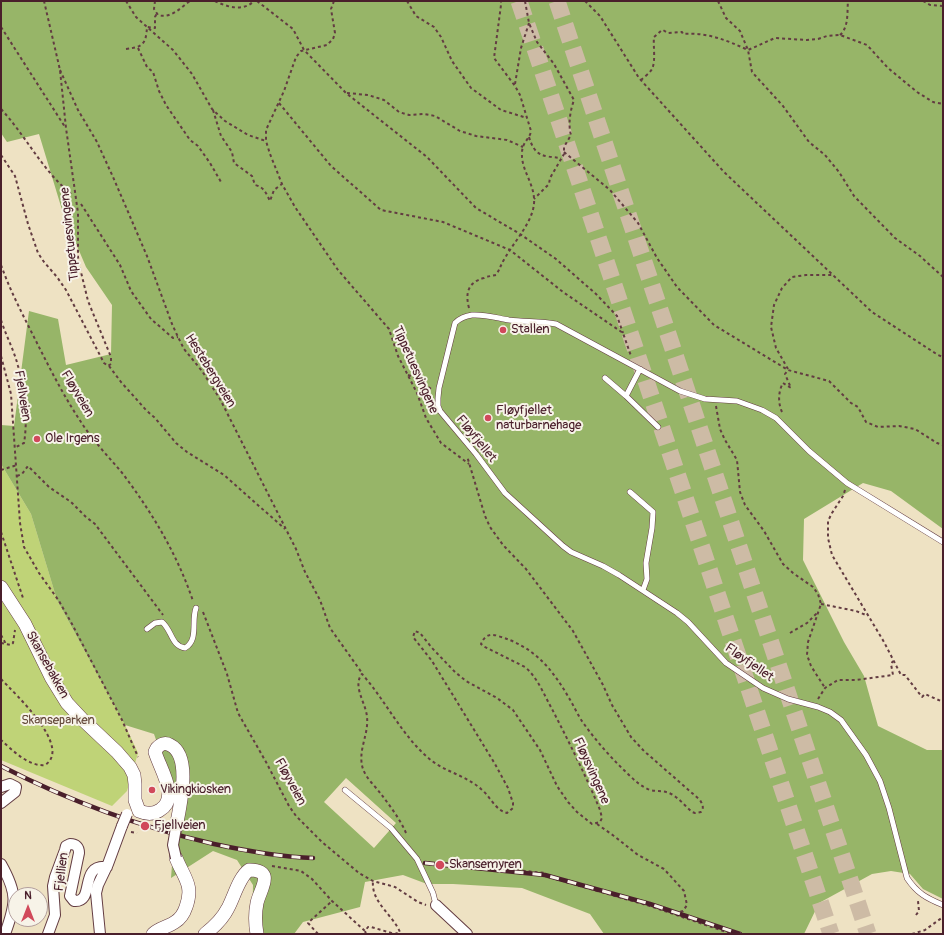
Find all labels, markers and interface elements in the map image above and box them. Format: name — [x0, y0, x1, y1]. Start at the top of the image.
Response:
street label: Tippetuesvingene — [57, 186, 83, 282]
place label: Stallen — [511, 322, 550, 338]
street label: Tippetuesvingene — [389, 324, 441, 416]
marker: Stallen — [498, 325, 508, 335]
street label: Hestebergveien — [181, 331, 239, 411]
street label: Fløyveien — [57, 368, 97, 420]
street label: Fjellveien — [10, 369, 34, 423]
place label: Fløyfjellet naturbarnehage — [496, 403, 581, 434]
street label: Fløyfjellet — [452, 412, 500, 466]
marker: Fløyfjellet naturbarnehage — [483, 413, 493, 423]
place label: Ole Irgens — [45, 431, 99, 447]
marker: Ole Irgens — [32, 434, 42, 444]
street label: Skansebakken — [22, 629, 72, 701]
street label: Fløyfjellet — [722, 641, 776, 685]
park label: Skanseparken — [21, 713, 95, 729]
street label: Fløysvingene — [569, 735, 613, 807]
street label: Fløyveien — [271, 756, 309, 808]
place label: Vikingkiosken — [160, 782, 231, 798]
marker: Vikingkiosken — [147, 785, 157, 795]
place label: Fjellveien — [154, 818, 205, 834]
marker: Fjellveien — [139, 820, 151, 832]
street label: Fjellien — [52, 852, 72, 892]
place label: Skansemyren — [449, 857, 522, 873]
marker: Skansemyren — [434, 859, 446, 871]
north arrow — [8, 887, 48, 927]
text: N — [24, 889, 32, 902]

